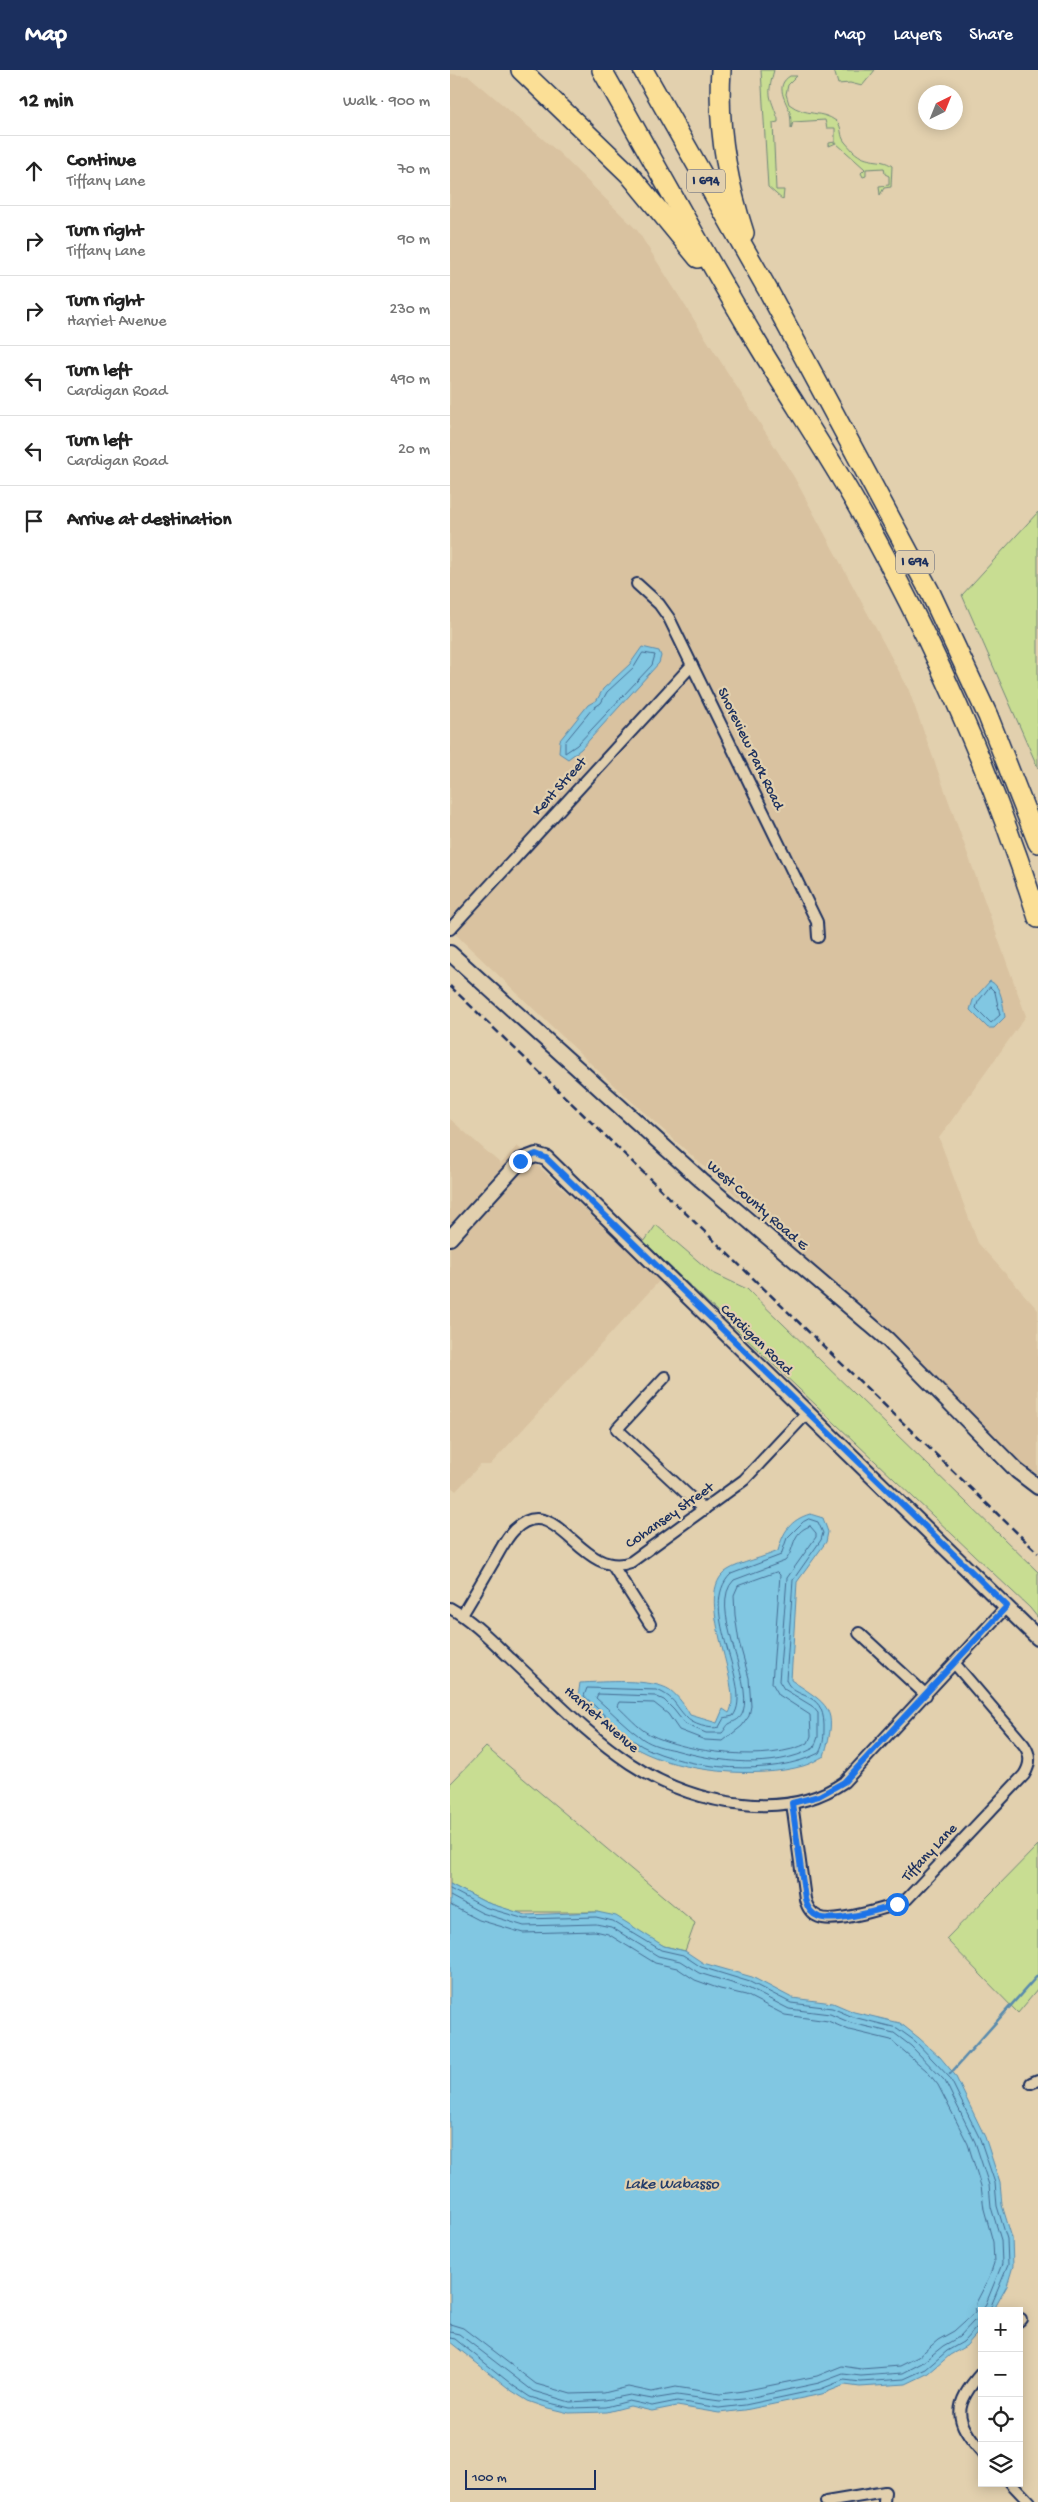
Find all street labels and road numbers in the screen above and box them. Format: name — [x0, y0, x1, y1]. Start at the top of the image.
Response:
road number: I 694 — [687, 170, 725, 192]
road number: I 694 — [896, 551, 934, 574]
street label: Shoreview Park Road — [713, 685, 788, 814]
street label: Kent Street — [529, 753, 592, 820]
street label: West County Road E — [703, 1157, 812, 1255]
street label: Cardigan Road — [716, 1301, 797, 1380]
street label: Cohansey Street — [622, 1478, 719, 1553]
street label: Harriet Avenue — [560, 1683, 642, 1758]
street label: Tiffany Lane — [898, 1820, 962, 1887]

